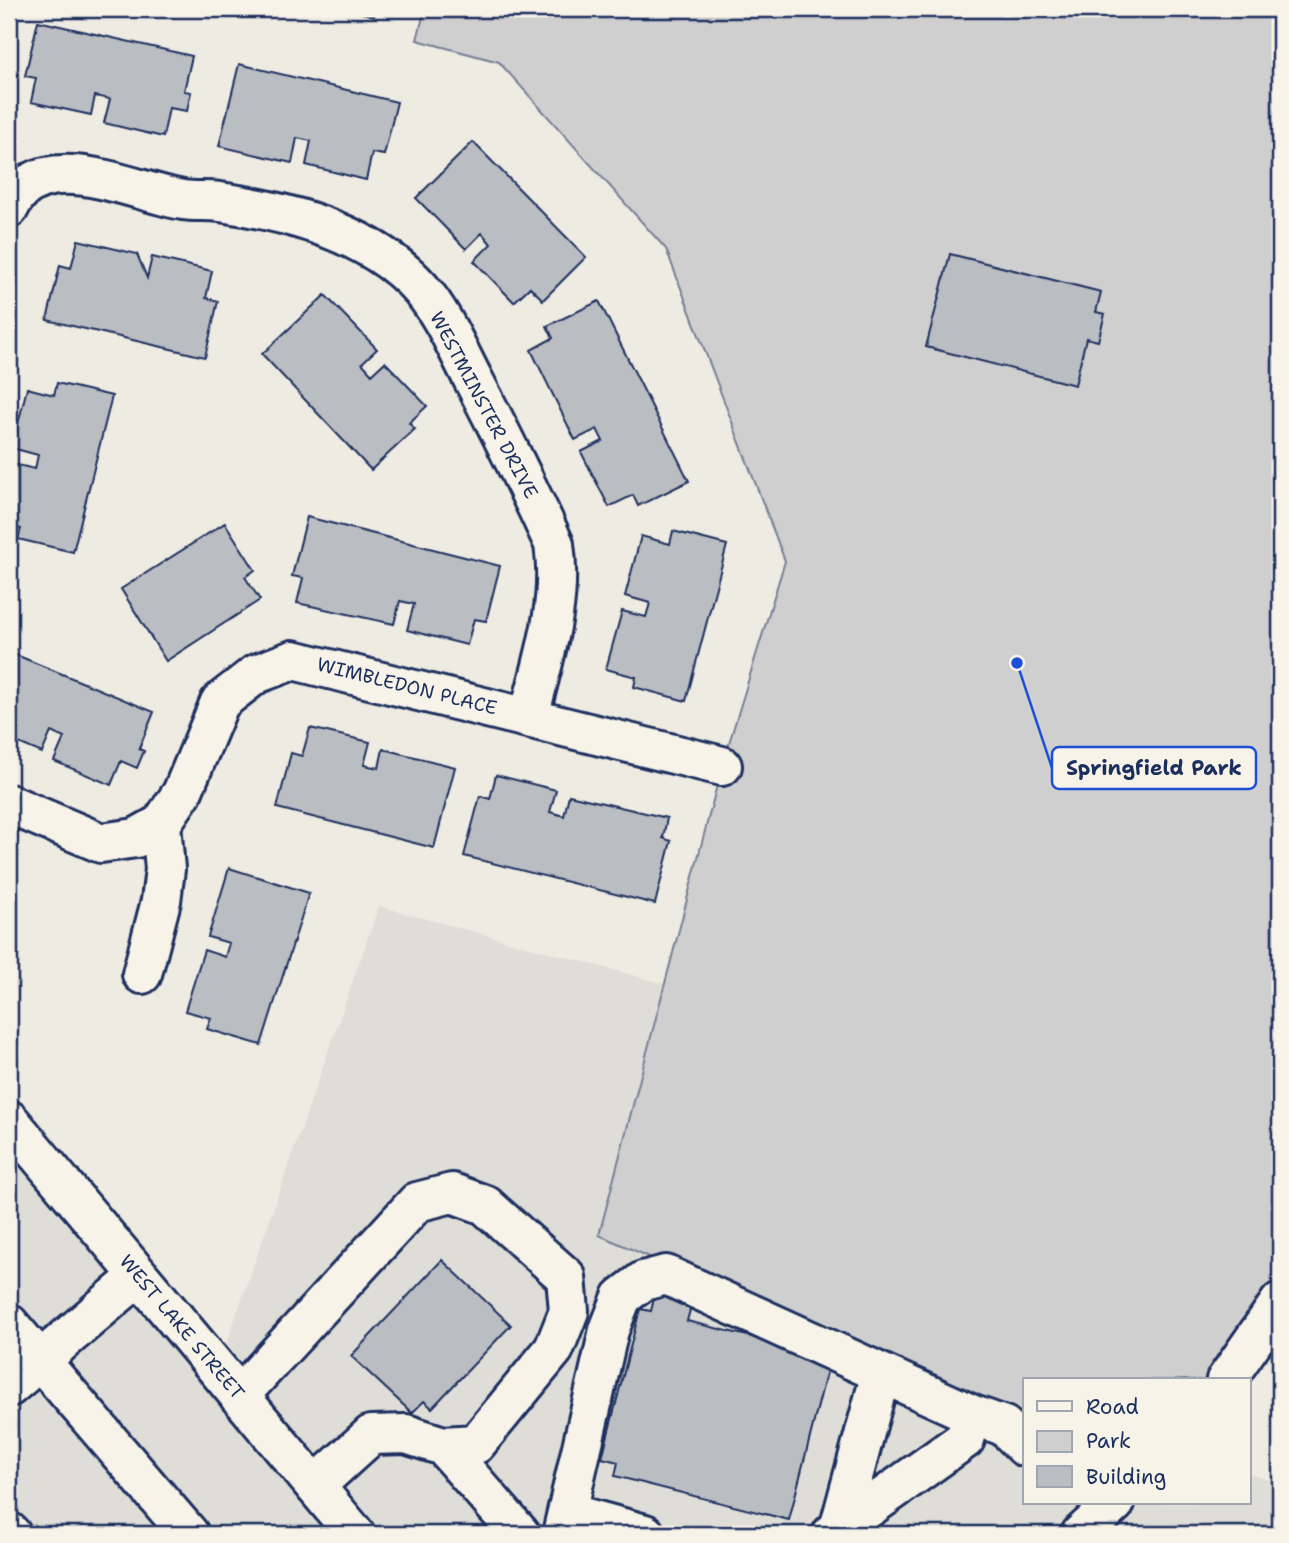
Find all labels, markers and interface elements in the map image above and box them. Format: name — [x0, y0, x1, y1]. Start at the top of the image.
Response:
street label: WESTMINSTER DRIVE — [424, 307, 544, 503]
street label: WIMBLEDON PLACE — [314, 652, 500, 720]
callout: Springfield Park — [1052, 747, 1256, 789]
text: Springfield Park — [1066, 754, 1242, 782]
street label: WEST LAKE STREET — [114, 1249, 250, 1405]
legend — [1023, 1378, 1250, 1504]
text: Road — [1086, 1393, 1139, 1421]
text: Park — [1086, 1427, 1131, 1455]
text: Building — [1086, 1463, 1166, 1491]

